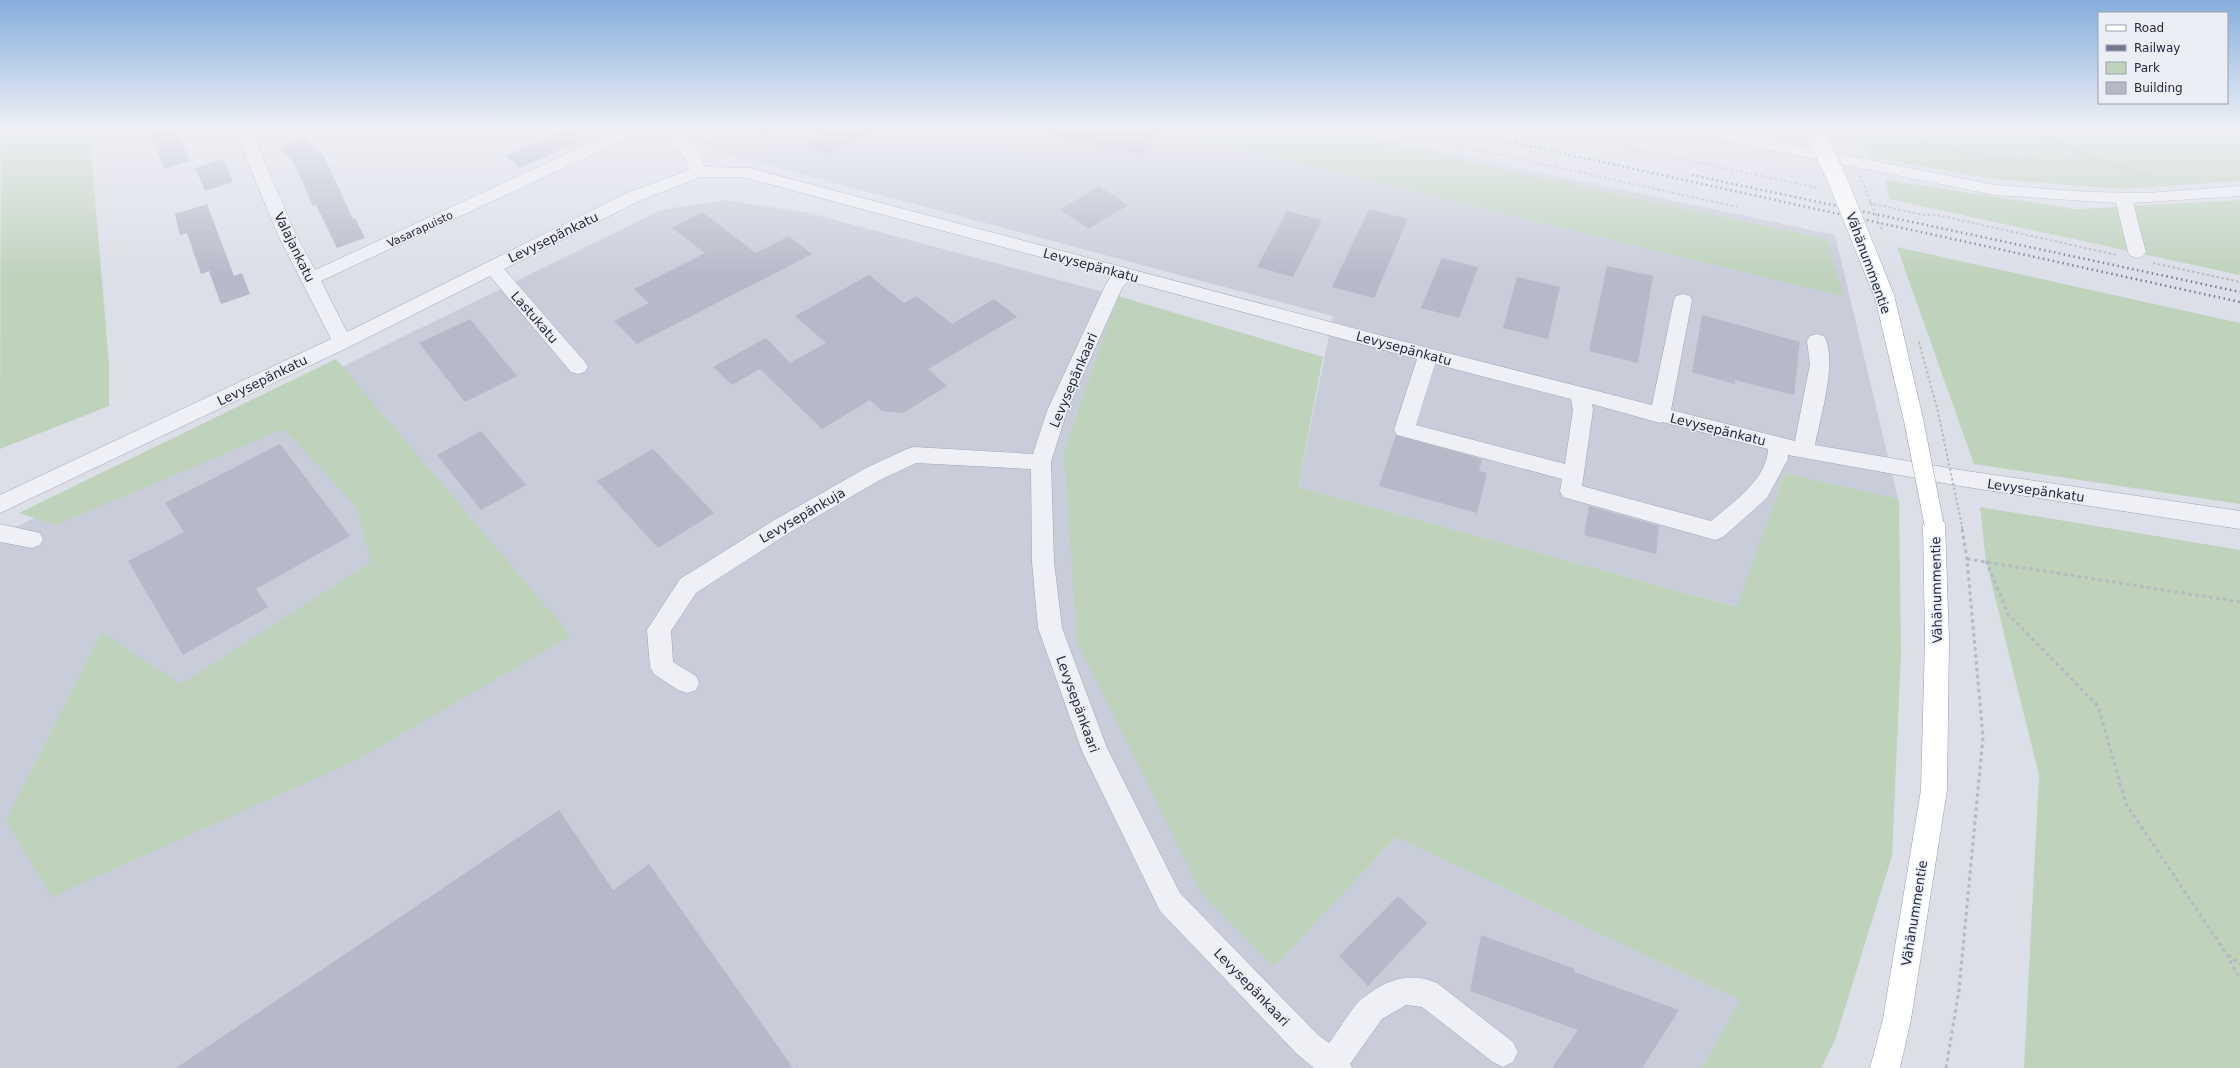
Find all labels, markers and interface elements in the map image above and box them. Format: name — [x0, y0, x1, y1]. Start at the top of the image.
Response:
legend — [2098, 12, 2228, 104]
text: Road — [2134, 21, 2164, 35]
text: Railway — [2134, 41, 2180, 55]
text: Park — [2134, 61, 2160, 75]
text: Building — [2134, 81, 2183, 95]
street label: Vasarapuisto — [385, 208, 455, 250]
street label: Levysepänkatu — [506, 209, 601, 266]
street label: Valajankatu — [271, 210, 318, 285]
street label: Vähänummentie — [1843, 210, 1894, 316]
street label: Levysepänkatu — [1041, 246, 1140, 285]
street label: Lastukatu — [508, 288, 561, 346]
street label: Levysepänkatu — [1354, 329, 1453, 368]
street label: Levysepänkaari — [1047, 330, 1100, 430]
street label: Levysepänkatu — [215, 352, 310, 409]
street label: Levysepänkatu — [1668, 410, 1767, 449]
street label: Levysepänkatu — [1986, 476, 2086, 505]
street label: Levysepänkuja — [757, 485, 848, 546]
street label: Vähänummentie — [1928, 536, 1945, 644]
street label: Levysepänkaari — [1053, 654, 1102, 755]
street label: Vähänummentie — [1899, 859, 1930, 967]
street label: Levysepänkaari — [1211, 946, 1292, 1029]

